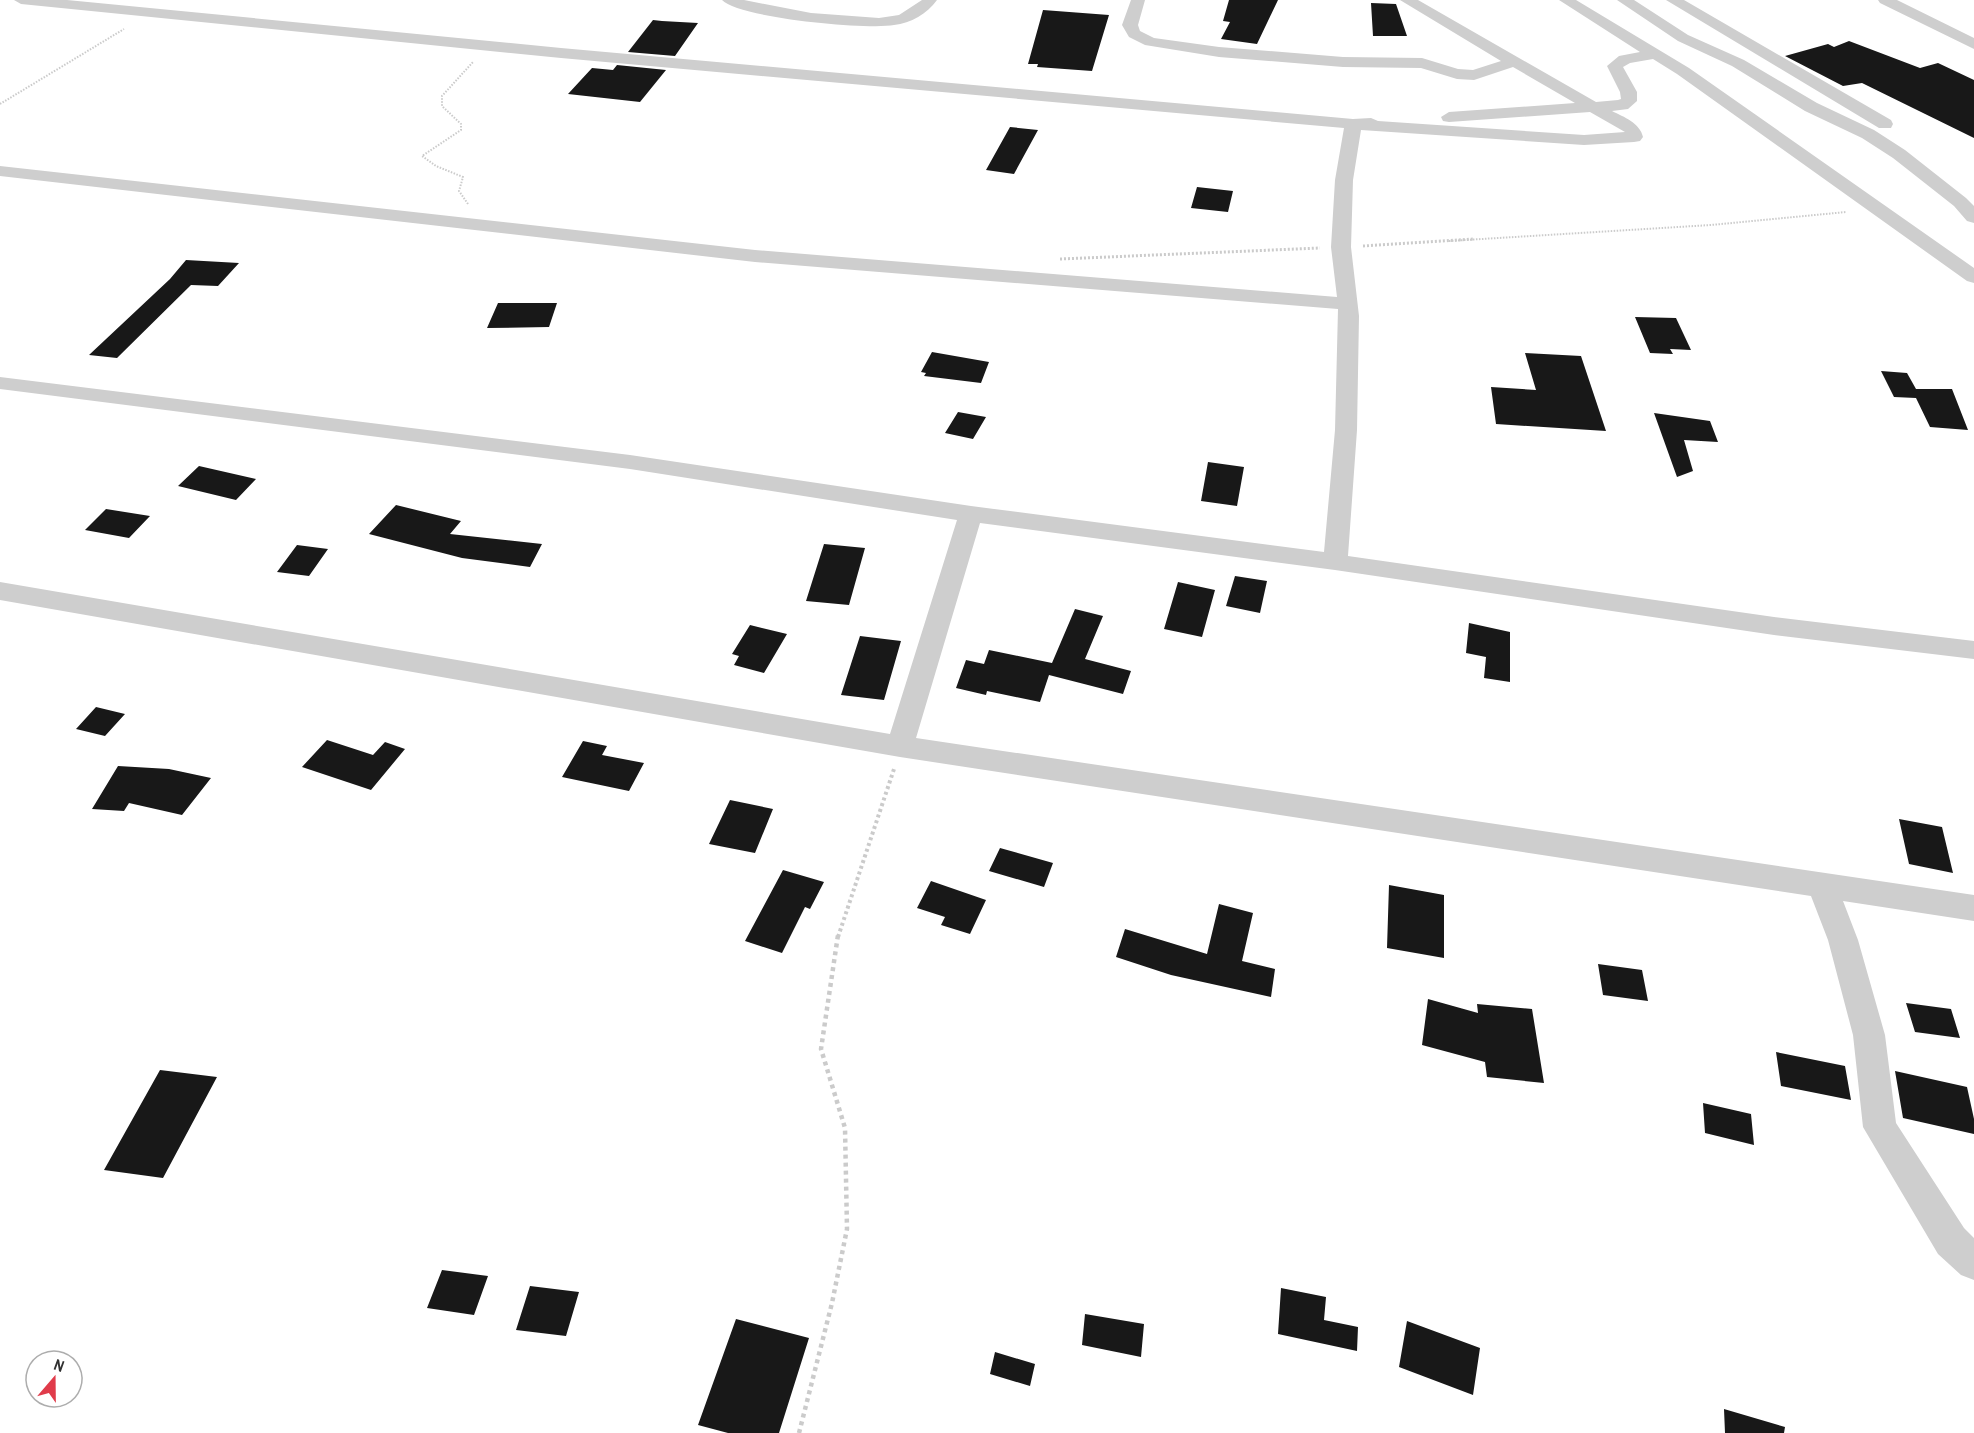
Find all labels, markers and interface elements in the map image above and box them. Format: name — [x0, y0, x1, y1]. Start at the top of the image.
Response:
north arrow — [24, 1349, 84, 1409]
text: N — [51, 1353, 67, 1377]

